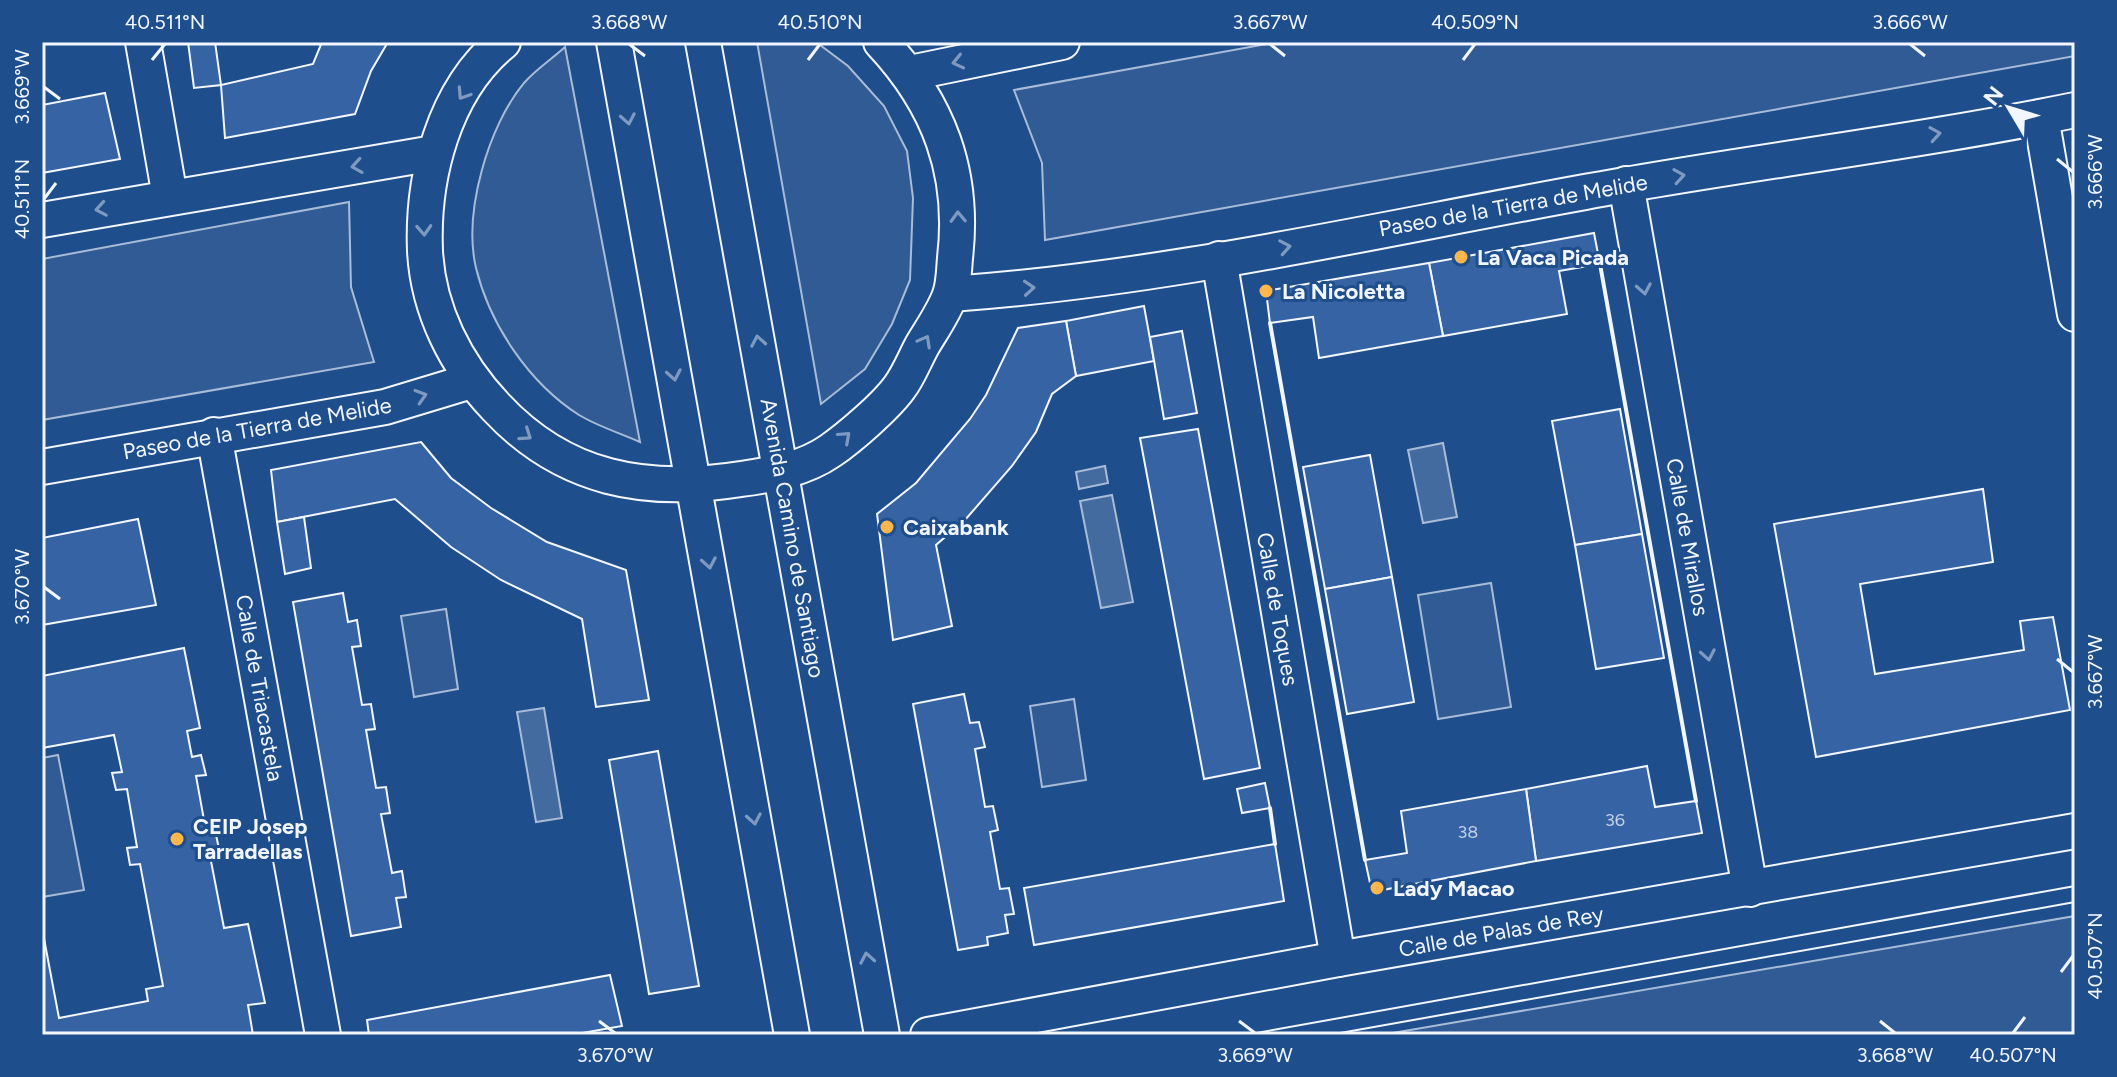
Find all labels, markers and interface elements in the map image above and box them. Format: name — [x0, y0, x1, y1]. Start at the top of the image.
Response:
text: 40.511°N — [125, 10, 205, 34]
text: 3.668°W — [591, 10, 667, 34]
text: 40.510°N — [778, 10, 862, 34]
text: 3.667°W — [1233, 10, 1308, 34]
text: 40.509°N — [1431, 10, 1519, 34]
text: 3.666°W — [1872, 10, 1948, 34]
text: 3.669°W — [10, 49, 34, 125]
one-way arrow — [952, 53, 966, 70]
north arrow — [1969, 68, 2049, 148]
text: N — [1978, 81, 2010, 111]
one-way arrow — [457, 85, 472, 100]
one-way arrow — [618, 112, 635, 126]
one-way arrow — [1929, 126, 1942, 143]
text: 3.666°W — [2083, 134, 2107, 210]
one-way arrow — [350, 157, 364, 174]
text: 40.511°N — [10, 159, 34, 239]
one-way arrow — [1672, 168, 1686, 185]
street label: Paseo de la Tierra de Melide — [1377, 169, 1650, 242]
one-way arrow — [94, 200, 107, 217]
one-way arrow — [949, 210, 966, 223]
one-way arrow — [416, 224, 433, 237]
one-way arrow — [1278, 239, 1292, 256]
place label: La Vaca Picada — [1477, 244, 1629, 271]
marker: La Vaca Picada — [1452, 248, 1470, 266]
place label: La Nicoletta — [1282, 278, 1405, 305]
one-way arrow — [1023, 280, 1036, 297]
marker: La Nicoletta — [1257, 282, 1275, 300]
one-way arrow — [1635, 282, 1652, 295]
one-way arrow — [751, 334, 768, 348]
one-way arrow — [915, 336, 931, 350]
one-way arrow — [664, 368, 681, 381]
one-way arrow — [414, 389, 427, 405]
street label: Paseo de la Tierra de Melide — [121, 392, 394, 465]
street label: Avenida Camino de Santiago — [755, 396, 830, 680]
one-way arrow — [518, 426, 532, 441]
one-way arrow — [836, 432, 850, 447]
street label: Calle de Mirallos — [1660, 456, 1715, 618]
place label: Caixabank — [903, 514, 1009, 541]
marker: Caixabank — [878, 518, 896, 536]
street label: Calle de Toques — [1251, 530, 1304, 688]
text: 3.670°W — [10, 549, 34, 625]
one-way arrow — [699, 556, 716, 570]
street label: Calle de Triacastela — [230, 593, 289, 784]
text: 3.667°W — [2083, 635, 2107, 710]
one-way arrow — [1699, 648, 1716, 662]
house number: 36 — [1605, 809, 1625, 831]
one-way arrow — [745, 812, 762, 826]
place label: CEIP Josep Tarradellas — [193, 813, 307, 865]
house number: 38 — [1458, 821, 1478, 843]
marker: CEIP Josep Tarradellas — [168, 830, 186, 848]
place label: Lady Macao — [1393, 875, 1515, 902]
marker: Lady Macao — [1368, 879, 1386, 897]
street label: Calle de Palas de Rey — [1397, 900, 1606, 963]
text: 40.507°N — [2083, 912, 2107, 1000]
one-way arrow — [859, 952, 876, 965]
text: 3.670°W — [577, 1043, 653, 1067]
text: 3.669°W — [1217, 1043, 1293, 1067]
text: 3.668°W — [1857, 1043, 1933, 1067]
text: 40.507°N — [1969, 1043, 2057, 1067]

